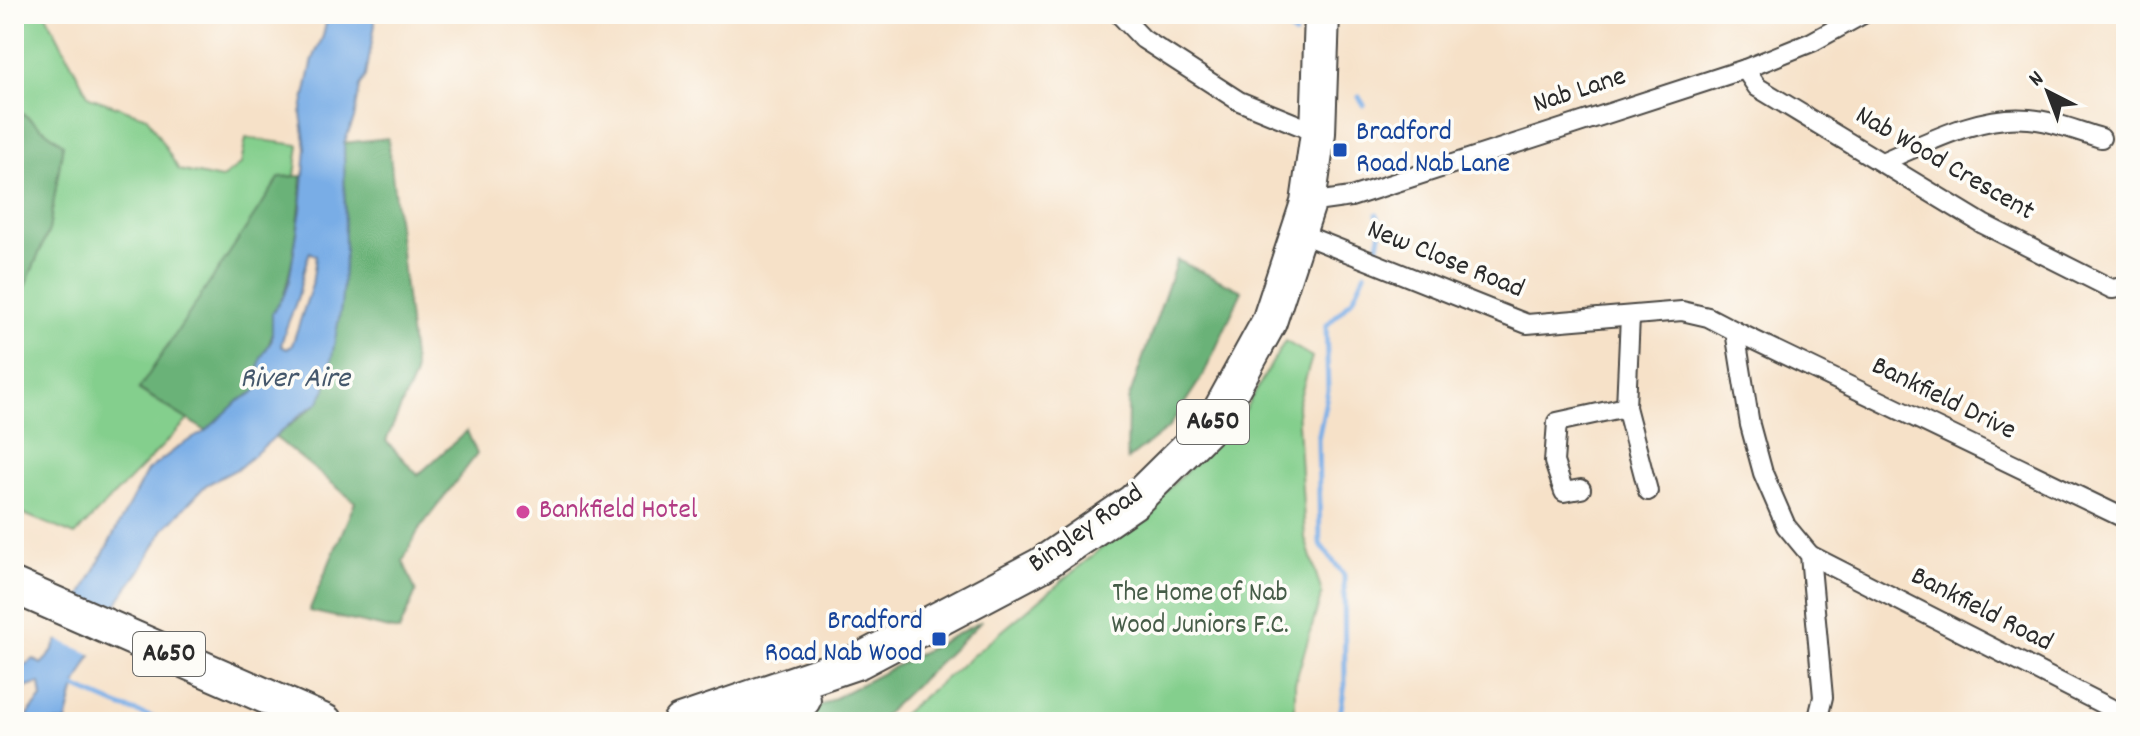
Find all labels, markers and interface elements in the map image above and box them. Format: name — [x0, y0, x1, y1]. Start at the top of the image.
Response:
north arrow — [2008, 52, 2088, 132]
street label: Nab Lane — [1528, 58, 1632, 126]
text: N — [2023, 64, 2051, 95]
street label: Nab Wood Crescent — [1847, 97, 2041, 233]
place label: Bradford Road Nab Lane — [1356, 114, 1510, 186]
marker: Bradford Road Nab Lane — [1331, 141, 1349, 159]
street label: New Close Road — [1360, 211, 1530, 311]
street label: Bankfield Drive — [1864, 348, 2022, 452]
water label: River Aire — [240, 359, 352, 402]
road number: A650 — [1177, 400, 1249, 444]
street label: Bingley Road — [1021, 476, 1153, 584]
place label: Bankfield Hotel — [539, 492, 698, 532]
marker: Bankfield Hotel — [514, 503, 532, 521]
street label: Bankfield Road — [1903, 558, 2059, 664]
park label: The Home of Nab Wood Juniors F.C. — [1111, 575, 1289, 647]
place label: Bradford Road Nab Wood — [765, 603, 923, 675]
marker: Bradford Road Nab Wood — [930, 630, 948, 648]
road number: A650 — [133, 632, 205, 676]

